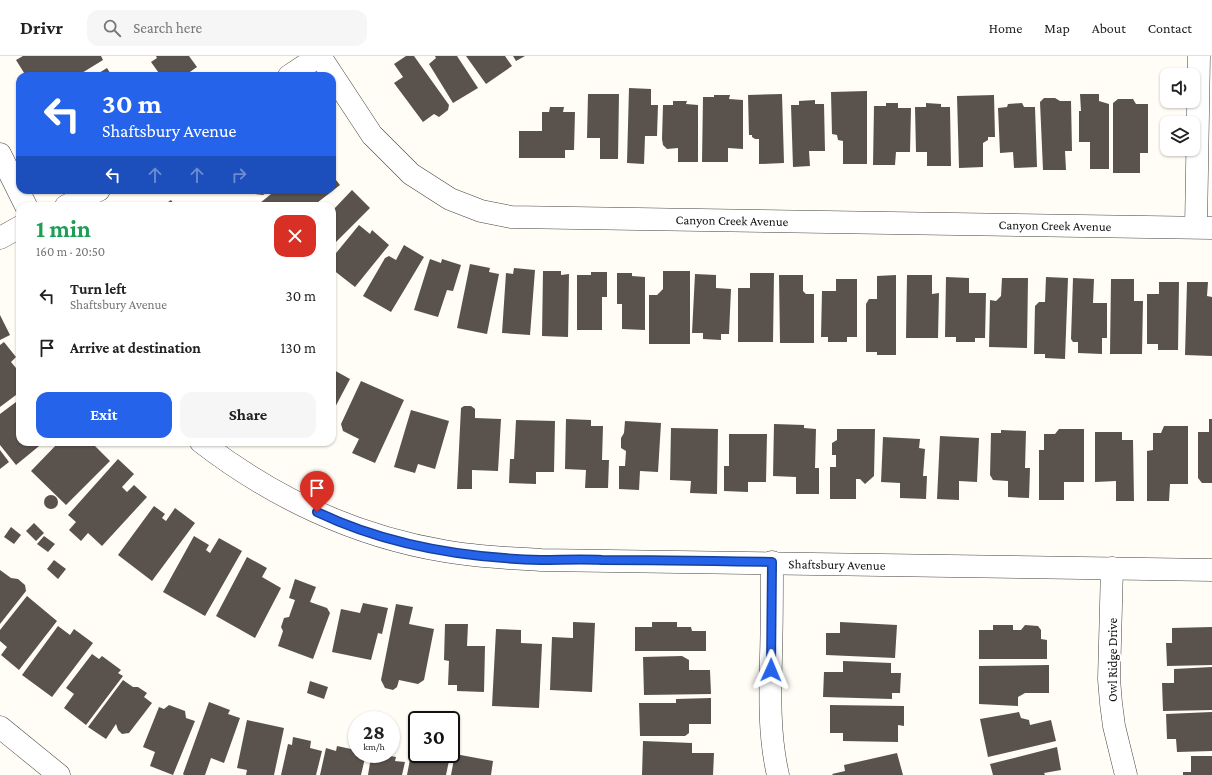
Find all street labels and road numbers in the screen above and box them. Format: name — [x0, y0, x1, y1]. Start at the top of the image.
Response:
street label: Canyon Creek Avenue — [676, 212, 789, 229]
street label: Canyon Creek Avenue — [999, 217, 1112, 234]
street label: Shaftsbury Avenue — [788, 556, 886, 573]
street label: Owl Ridge Drive — [1105, 618, 1120, 702]

